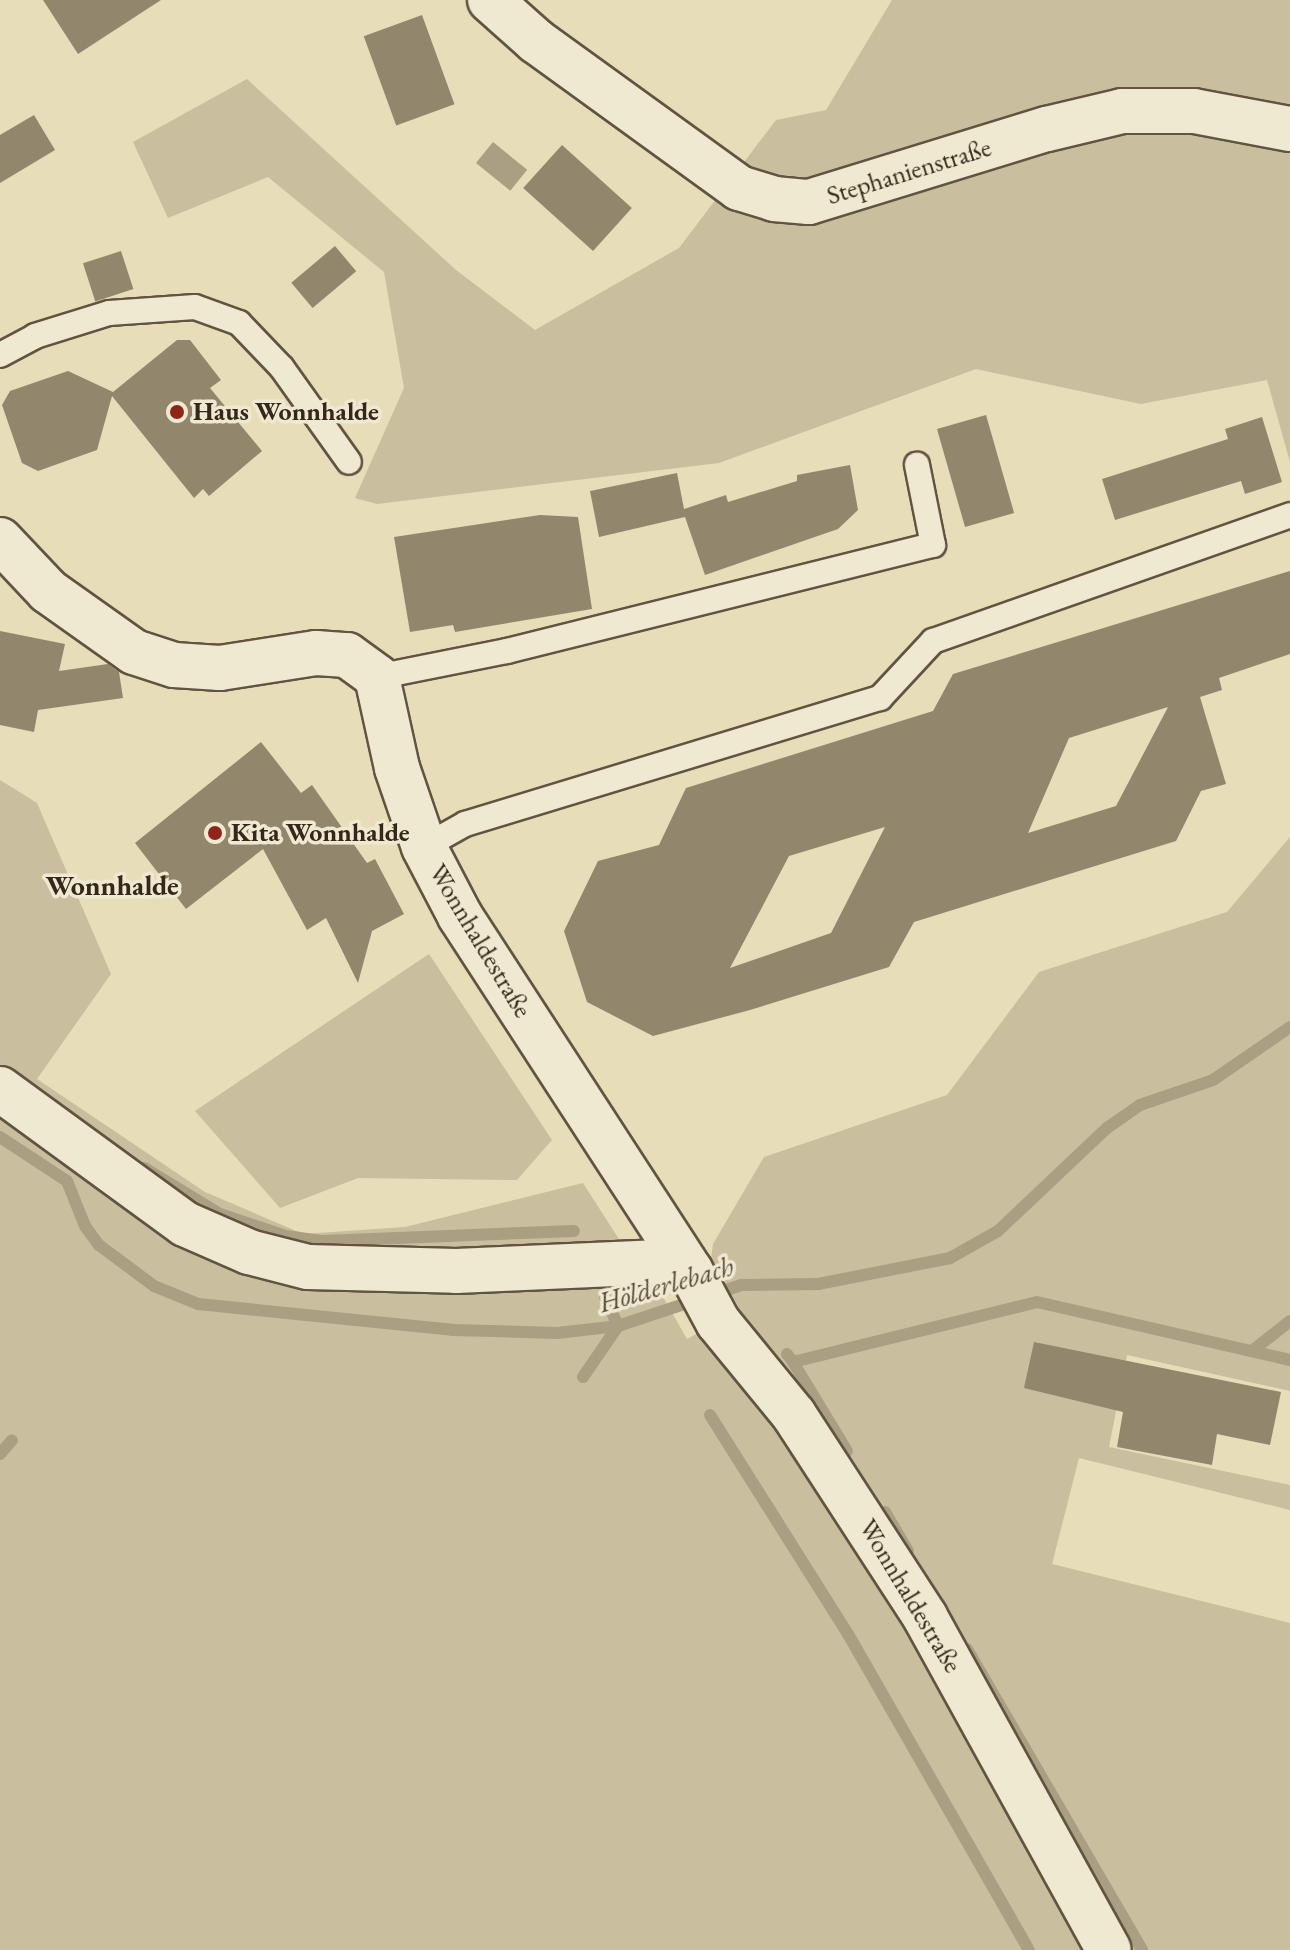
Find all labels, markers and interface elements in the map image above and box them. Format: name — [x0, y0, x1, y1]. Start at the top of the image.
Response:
street label: Stephanienstraße — [823, 132, 995, 212]
place label: Haus Wonnhalde — [193, 396, 379, 428]
marker: Haus Wonnhalde — [168, 403, 186, 421]
place label: Kita Wonnhalde — [231, 817, 410, 849]
marker: Kita Wonnhalde — [206, 824, 224, 842]
street label: Wonnhaldestraße — [422, 859, 538, 1023]
district label: Wonnhalde — [45, 868, 179, 902]
water label: Hölderlebach — [595, 1249, 737, 1319]
street label: Wonnhaldestraße — [852, 1514, 968, 1678]

